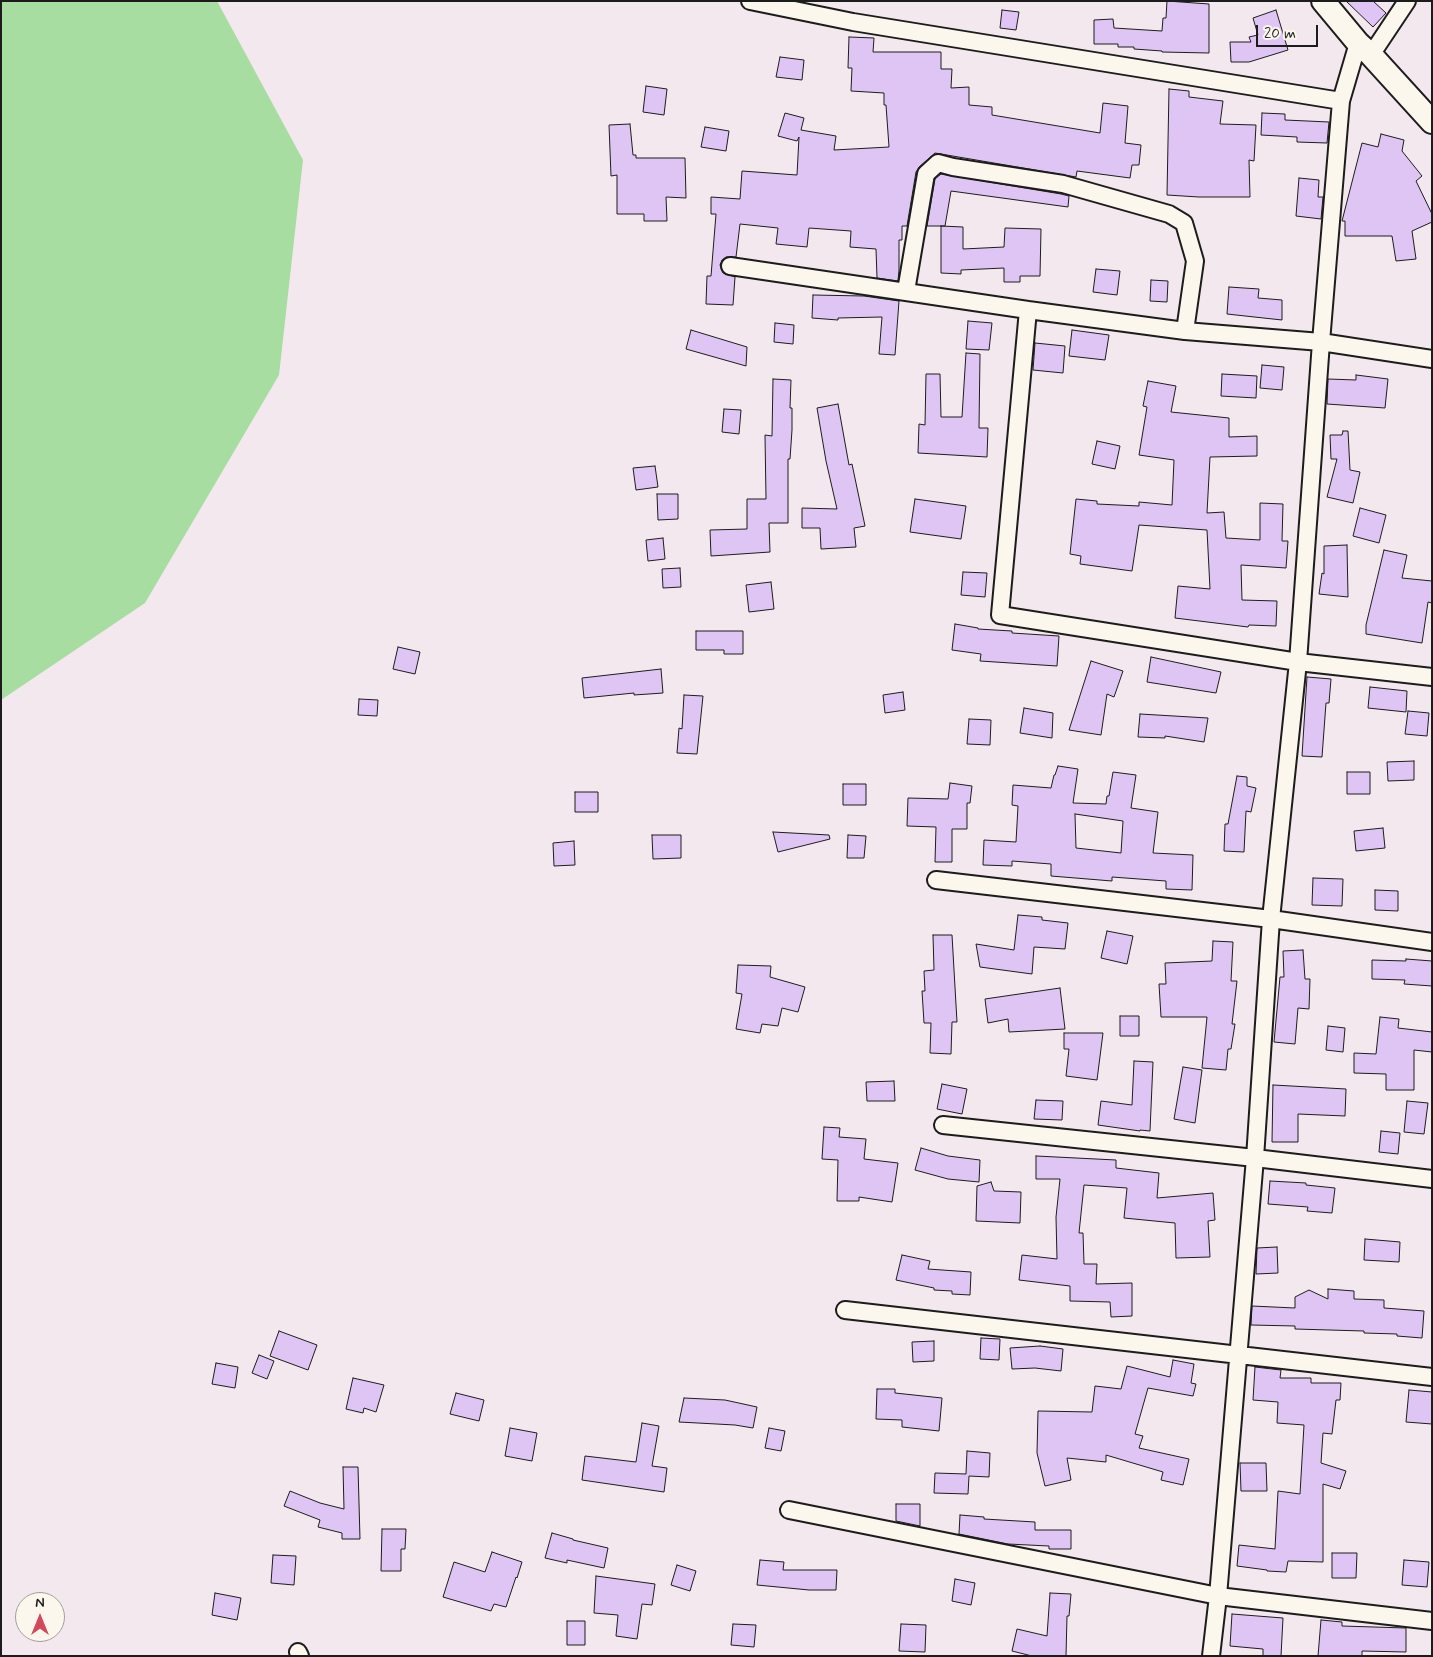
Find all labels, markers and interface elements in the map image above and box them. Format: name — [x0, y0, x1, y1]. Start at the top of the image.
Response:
scale bar — [1258, 15, 1320, 47]
text: 20 m — [1264, 24, 1296, 44]
north arrow — [15, 1592, 65, 1642]
text: N — [35, 1594, 45, 1612]

